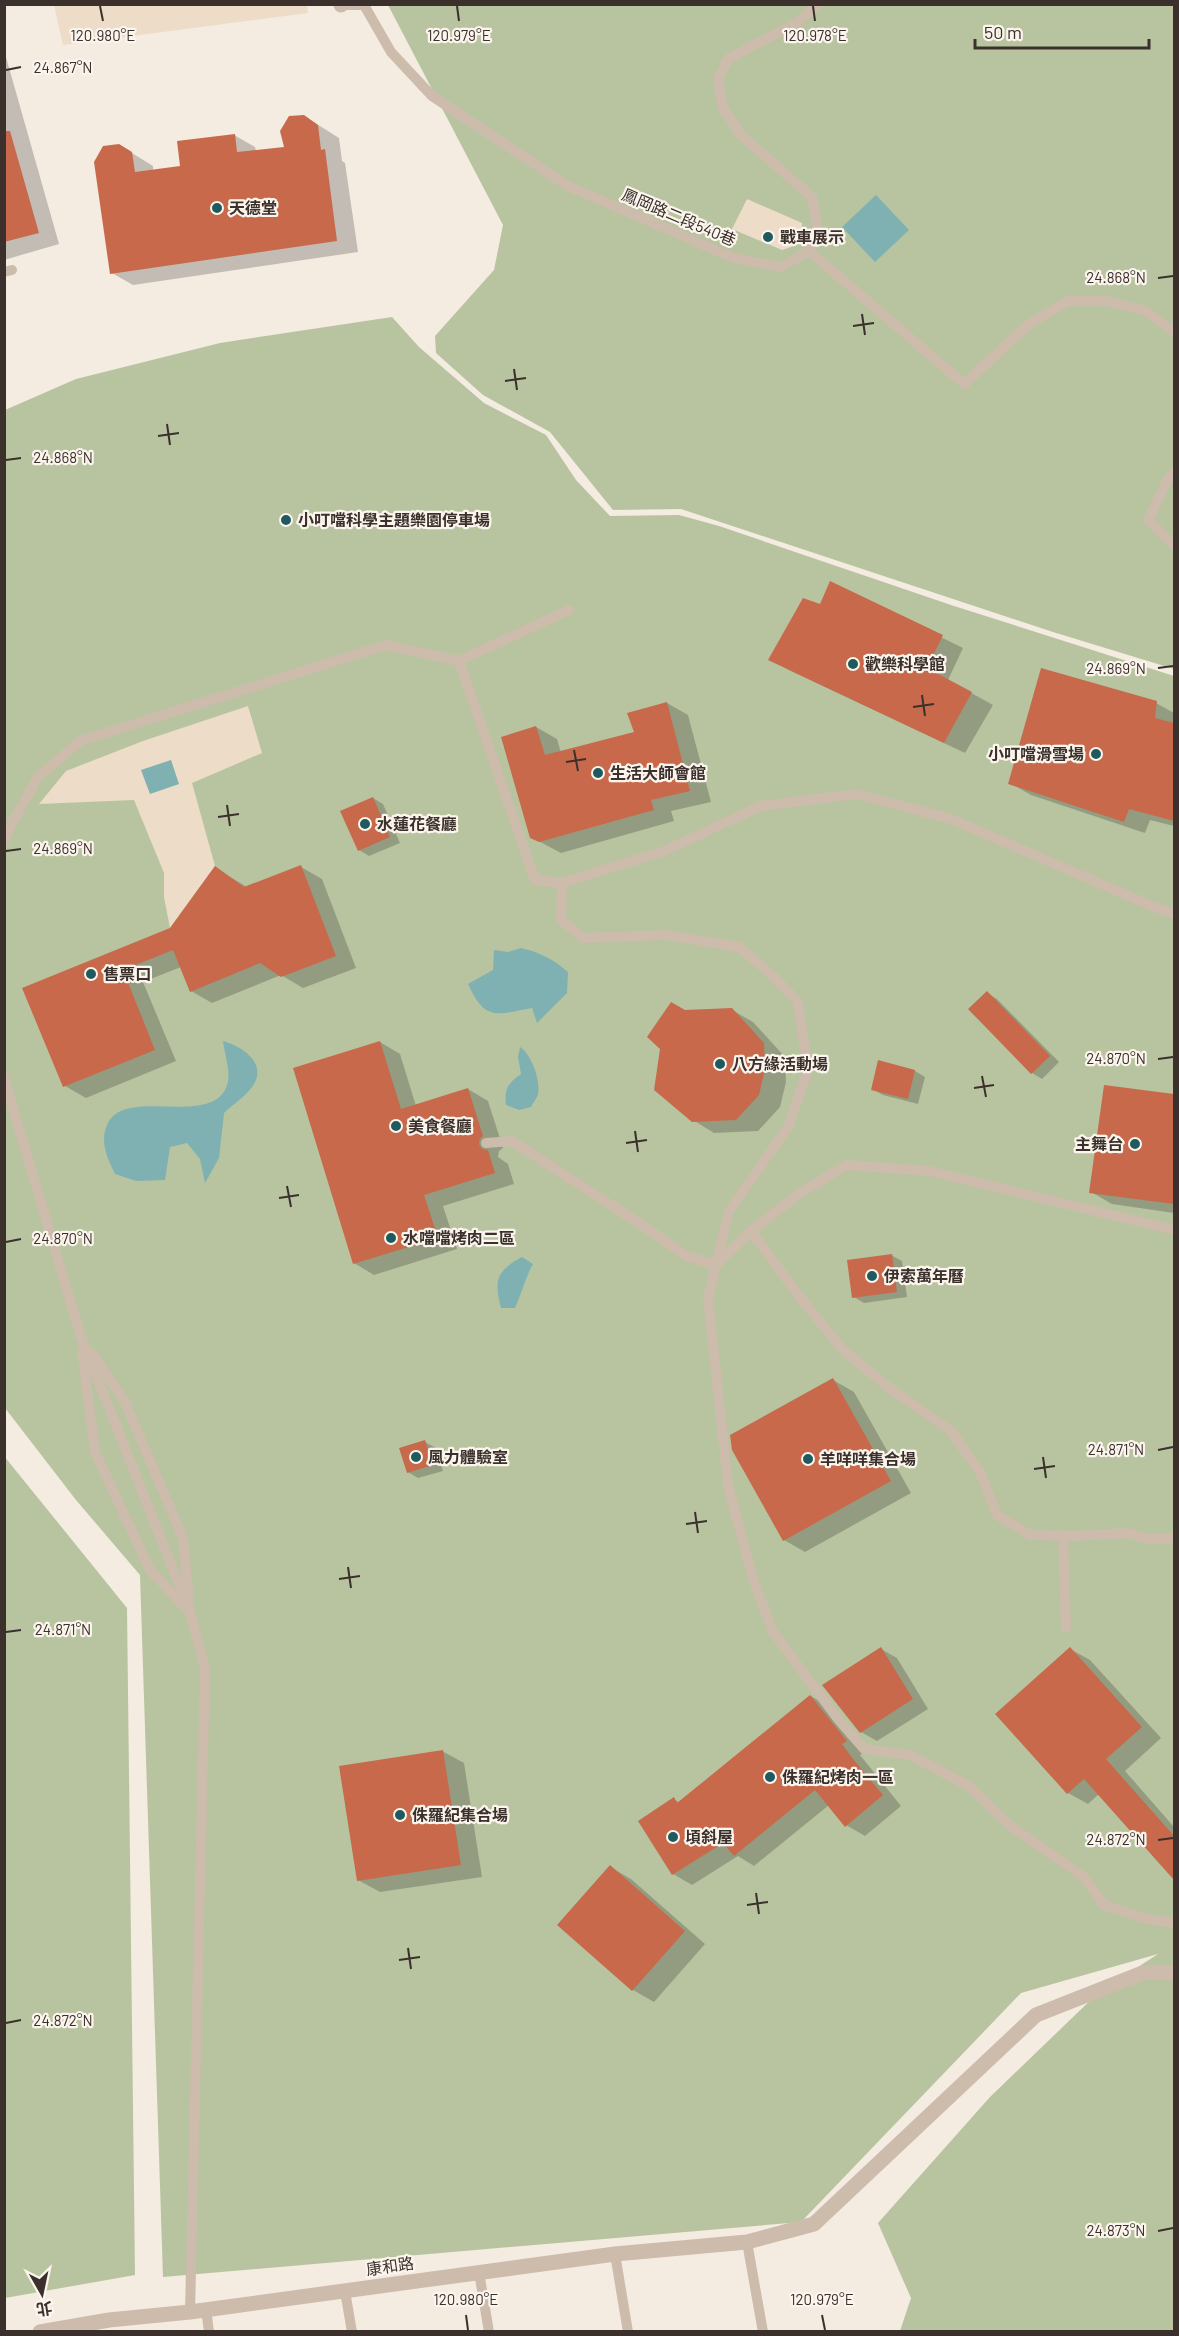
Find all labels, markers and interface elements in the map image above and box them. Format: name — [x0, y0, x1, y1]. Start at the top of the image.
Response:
scale bar — [975, 12, 1149, 50]
text: 50 m — [984, 21, 1022, 43]
text: 120.980°E — [71, 26, 135, 44]
text: 120.979°E — [427, 26, 491, 44]
text: 120.978°E — [783, 26, 847, 44]
text: 24.867°N — [34, 58, 92, 76]
street label: 鳳岡路二段540巷 — [619, 184, 739, 249]
place label: 天德堂 — [229, 198, 277, 217]
marker: 天德堂 — [210, 201, 224, 215]
place label: 戰車展示 — [780, 227, 844, 246]
marker: 戰車展示 — [761, 230, 775, 244]
text: 24.868°N — [1086, 268, 1146, 286]
text: 24.868°N — [33, 448, 93, 466]
place label: 小叮噹科學主題樂園停車場 — [298, 510, 490, 529]
marker: 小叮噹科學主題樂園停車場 — [279, 513, 293, 527]
place label: 歡樂科學館 — [865, 654, 945, 673]
marker: 歡樂科學館 — [846, 657, 860, 671]
text: 24.869°N — [1086, 659, 1146, 677]
place label: 小叮噹滑雪場 — [988, 744, 1084, 763]
marker: 小叮噹滑雪場 — [1089, 747, 1103, 761]
place label: 生活大師會館 — [610, 763, 706, 782]
marker: 生活大師會館 — [591, 766, 605, 780]
place label: 水蓮花餐廳 — [377, 814, 457, 833]
marker: 水蓮花餐廳 — [358, 817, 372, 831]
text: 24.869°N — [33, 839, 93, 857]
place label: 售票口 — [103, 964, 151, 983]
marker: 售票口 — [84, 967, 98, 981]
text: 24.870°N — [1086, 1049, 1146, 1067]
place label: 八方緣活動場 — [732, 1054, 828, 1073]
marker: 八方緣活動場 — [713, 1057, 727, 1071]
place label: 美食餐廳 — [408, 1116, 472, 1135]
marker: 美食餐廳 — [389, 1119, 403, 1133]
place label: 主舞台 — [1075, 1134, 1123, 1153]
marker: 主舞台 — [1128, 1137, 1142, 1151]
place label: 水噹噹烤肉二區 — [403, 1228, 515, 1247]
text: 24.870°N — [33, 1229, 93, 1247]
marker: 水噹噹烤肉二區 — [384, 1231, 398, 1245]
place label: 伊索萬年曆 — [883, 1266, 964, 1285]
marker: 伊索萬年曆 — [865, 1269, 879, 1283]
text: 24.871°N — [1088, 1440, 1144, 1458]
place label: 風力體驗室 — [428, 1447, 508, 1466]
place label: 羊咩咩集合場 — [820, 1449, 916, 1468]
marker: 風力體驗室 — [409, 1450, 423, 1464]
marker: 羊咩咩集合場 — [801, 1452, 815, 1466]
text: 24.871°N — [35, 1620, 91, 1638]
place label: 侏羅紀烤肉一區 — [782, 1767, 894, 1786]
marker: 侏羅紀烤肉一區 — [763, 1770, 777, 1784]
place label: 侏羅紀集合場 — [412, 1805, 508, 1824]
marker: 侏羅紀集合場 — [393, 1808, 407, 1822]
place label: 頃斜屋 — [685, 1827, 733, 1846]
marker: 頃斜屋 — [666, 1830, 680, 1844]
text: 24.872°N — [1086, 1830, 1146, 1848]
text: 24.872°N — [33, 2011, 93, 2029]
text: 24.873°N — [1087, 2221, 1145, 2239]
street label: 康和路 — [365, 2253, 415, 2278]
north arrow — [12, 2264, 72, 2324]
text: 120.980°E — [434, 2290, 498, 2308]
text: 120.979°E — [790, 2290, 854, 2308]
text: 北 — [35, 2299, 54, 2320]

